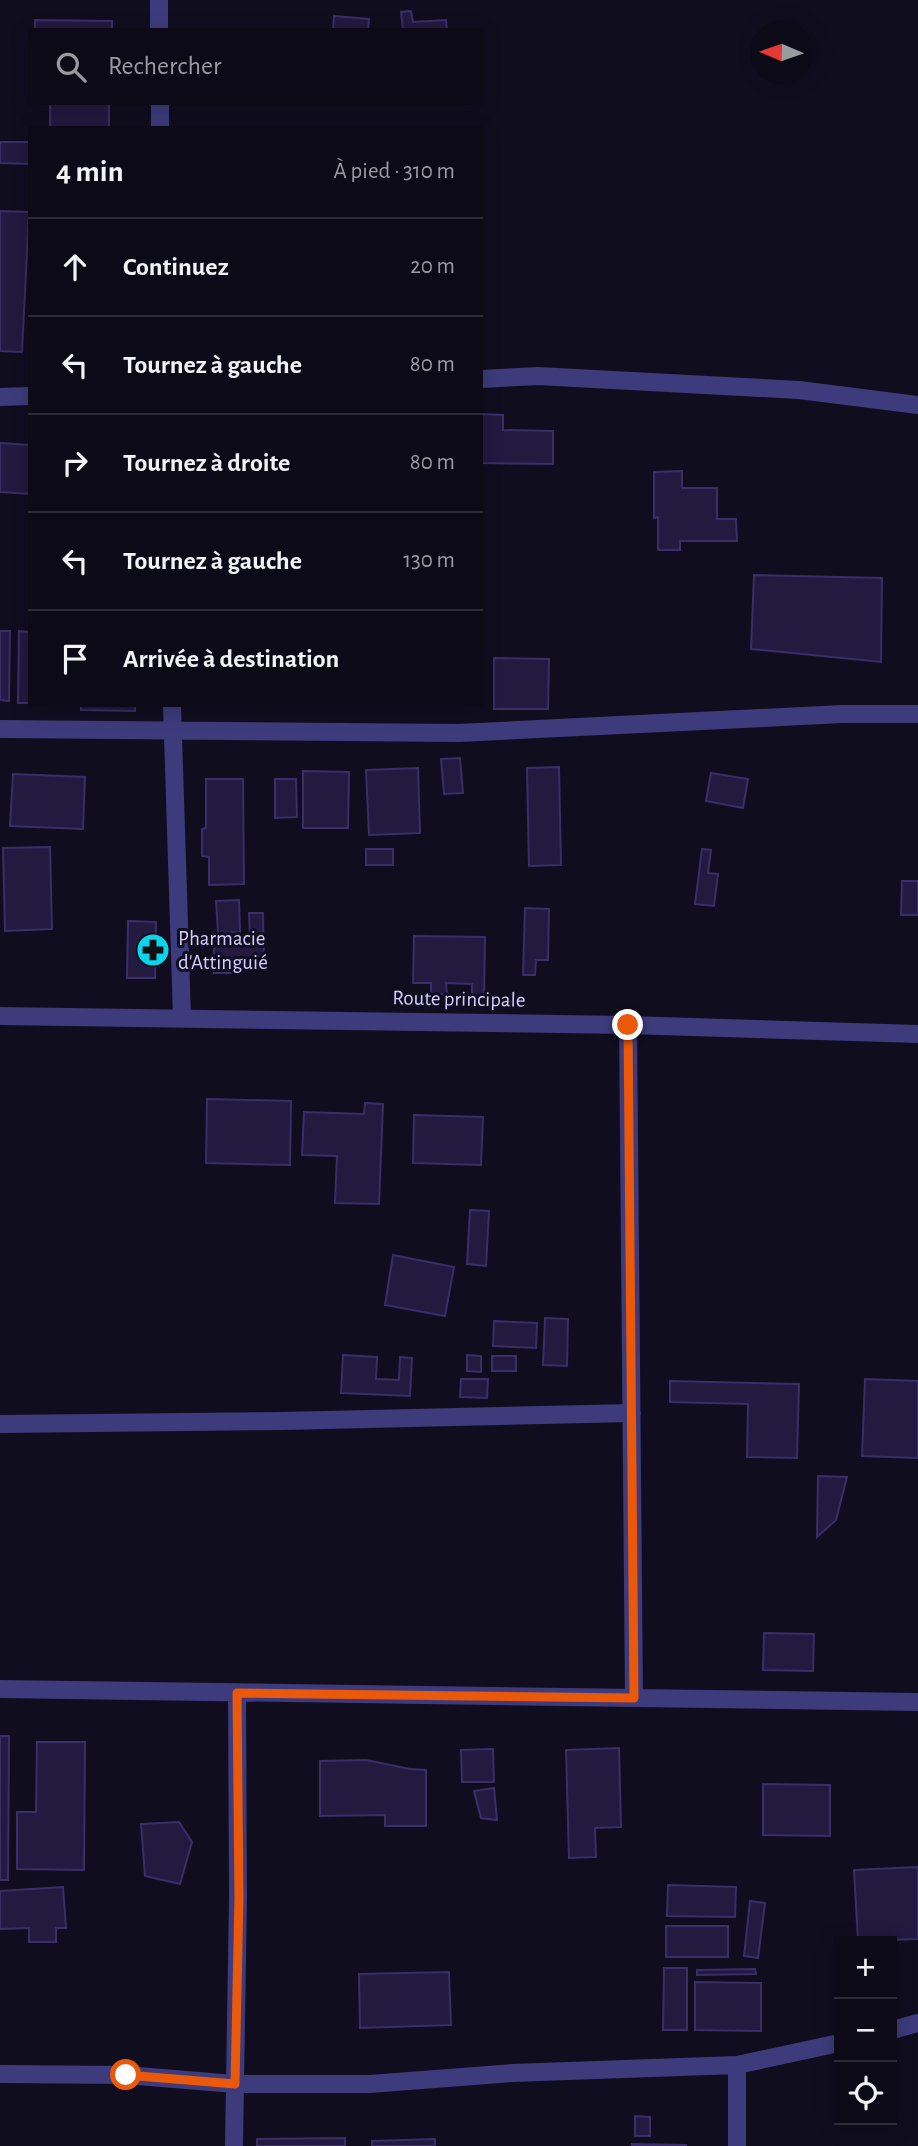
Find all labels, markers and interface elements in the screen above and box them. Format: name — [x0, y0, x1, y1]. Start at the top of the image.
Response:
north arrow — [750, 21, 813, 84]
search box — [28, 28, 483, 105]
icon: search — [52, 48, 90, 86]
text: Rechercher — [108, 53, 221, 79]
text: 4 min — [56, 157, 124, 187]
text: À pied · 310 m — [334, 160, 455, 183]
icon: ahead — [56, 248, 94, 286]
text: Continuez — [123, 254, 229, 280]
text: 20 m — [410, 255, 455, 278]
icon: left — [56, 346, 94, 384]
text: Tournez à gauche — [123, 352, 302, 378]
text: 80 m — [410, 353, 455, 376]
icon: right — [56, 444, 94, 482]
text: Tournez à droite — [123, 450, 290, 476]
text: 80 m — [410, 451, 455, 474]
icon: left — [56, 542, 94, 580]
text: Tournez à gauche — [123, 548, 302, 574]
text: 130 m — [403, 549, 455, 572]
icon: arrive — [56, 640, 94, 678]
text: Arrivée à destination — [123, 646, 339, 672]
place label: Pharmacie d'Attinguié — [178, 928, 268, 973]
pharmacy icon: Pharmacie d'Attinguié — [134, 931, 172, 969]
street label: Route principale — [392, 987, 526, 1011]
route end — [612, 1009, 643, 1040]
map controls — [834, 1936, 897, 2125]
button: + — [834, 1936, 897, 1999]
button: − — [834, 1999, 897, 2062]
route start — [110, 2059, 141, 2090]
button: locate — [834, 2062, 897, 2125]

